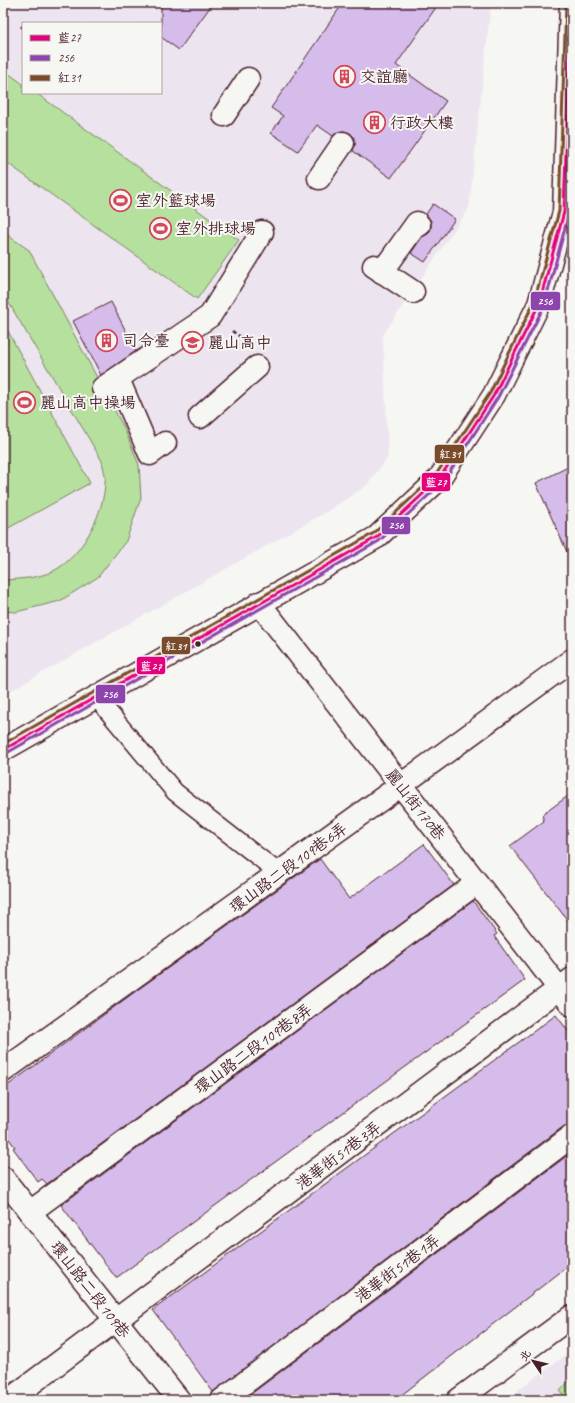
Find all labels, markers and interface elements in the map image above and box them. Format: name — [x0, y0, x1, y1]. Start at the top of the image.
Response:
legend — [22, 22, 162, 94]
text: 藍27 — [58, 30, 81, 46]
text: 256 — [58, 50, 75, 66]
building icon: 交誼廳 — [332, 63, 358, 89]
place label: 交誼廳 — [360, 67, 408, 87]
text: 紅31 — [58, 70, 81, 86]
building icon: 行政大樓 — [362, 109, 388, 135]
place label: 行政大樓 — [390, 113, 454, 133]
sports icon: 室外籃球場 — [108, 187, 134, 213]
place label: 室外籃球場 — [136, 191, 216, 211]
sports icon: 室外排球場 — [147, 215, 173, 241]
place label: 室外排球場 — [176, 219, 256, 239]
line badge: 256 — [530, 291, 561, 311]
text: 256 — [538, 294, 553, 308]
building icon: 司令臺 — [94, 327, 120, 353]
school or university icon: 麗山高中 — [180, 329, 206, 355]
place label: 司令臺 — [122, 331, 170, 351]
place label: 麗山高中 — [208, 333, 272, 353]
sports icon: 麗山高中操場 — [12, 389, 38, 415]
place label: 麗山高中操場 — [40, 393, 136, 413]
line badge: 紅31 — [434, 444, 465, 464]
text: 紅31 — [440, 447, 461, 461]
line badge: 藍27 — [421, 472, 451, 492]
text: 藍27 — [426, 475, 448, 489]
line badge: 256 — [381, 516, 411, 535]
text: 256 — [389, 518, 404, 532]
line badge: 紅31 — [161, 636, 191, 655]
text: 紅31 — [166, 639, 187, 653]
unlabelled marker — [193, 639, 203, 649]
line badge: 藍27 — [136, 656, 166, 675]
text: 藍27 — [141, 659, 163, 673]
line badge: 256 — [95, 684, 126, 704]
text: 256 — [103, 687, 118, 701]
street label: 麗山街170巷 — [381, 765, 449, 845]
street label: 環山路二段109巷6弄 — [226, 818, 351, 917]
street label: 環山路二段109巷8弄 — [191, 999, 316, 1098]
street label: 港華街51巷3弄 — [292, 1117, 385, 1194]
street label: 港華街51巷1弄 — [351, 1230, 444, 1307]
street label: 環山路二段109巷 — [46, 1237, 134, 1342]
north arrow — [513, 1341, 553, 1381]
text: 北 — [516, 1347, 534, 1364]

